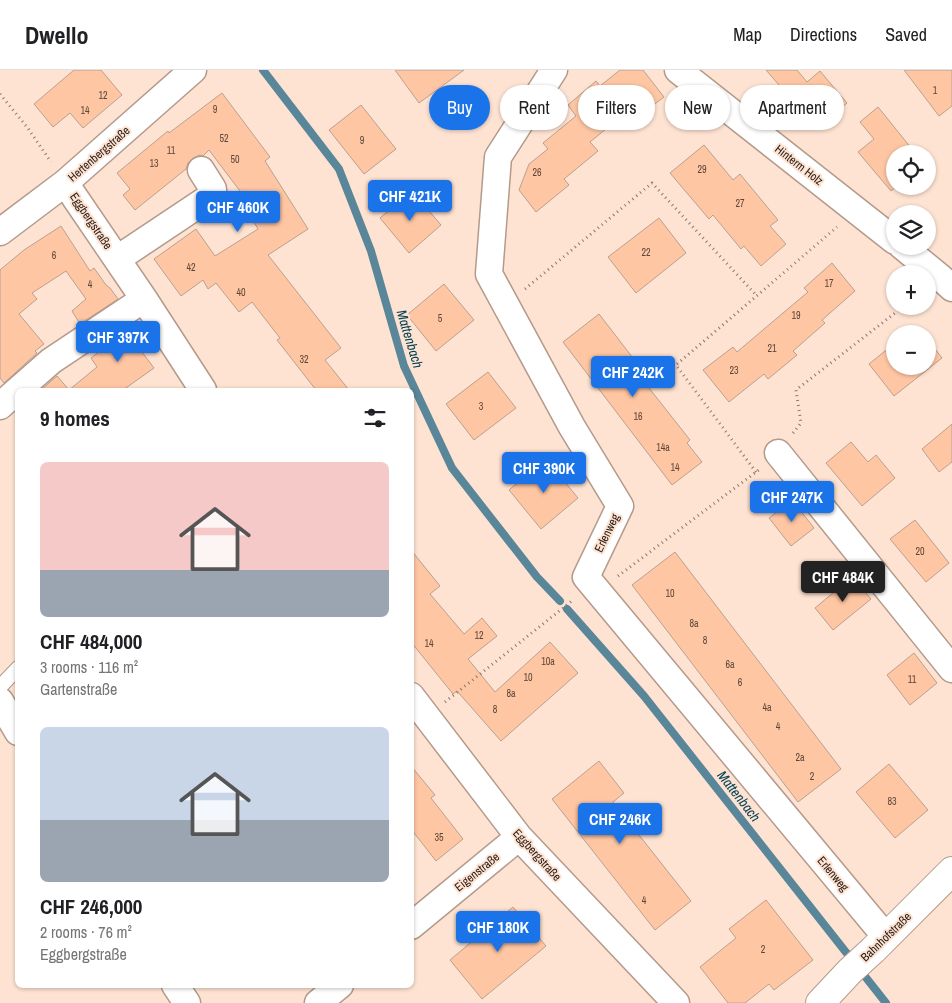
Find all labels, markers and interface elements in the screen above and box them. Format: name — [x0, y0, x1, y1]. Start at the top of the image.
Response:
text: Dwello — [25, 19, 88, 51]
text: Map — [733, 22, 762, 47]
text: Directions — [790, 22, 857, 47]
text: Saved — [885, 22, 927, 47]
house number: 1 — [933, 84, 938, 97]
chip: Buy — [429, 85, 490, 130]
chip: Rent — [500, 85, 568, 130]
chip: Filters — [578, 85, 655, 130]
chip: New — [665, 85, 730, 130]
chip: Apartment — [740, 85, 844, 130]
house number: 12 — [98, 89, 108, 102]
house number: 9 — [213, 103, 218, 116]
house number: 14 — [80, 104, 90, 117]
street label: Hertenbergstraße — [65, 123, 133, 185]
house number: 52 — [219, 132, 229, 145]
house number: 9 — [360, 134, 365, 147]
street label: Hinterm Holz — [771, 141, 827, 189]
house number: 11 — [167, 144, 176, 157]
map controls — [886, 145, 936, 375]
button: locate — [886, 145, 936, 195]
house number: 50 — [230, 153, 240, 166]
house number: 13 — [149, 157, 159, 170]
house number: 29 — [697, 163, 707, 176]
house number: 26 — [532, 166, 542, 179]
pin: CHF 421K — [358, 180, 462, 222]
text: CHF 421K — [379, 185, 441, 207]
street label: Eggbergstraße — [66, 190, 116, 252]
pin: CHF 460K — [186, 190, 290, 233]
text: CHF 460K — [207, 196, 269, 218]
house number: 27 — [735, 197, 745, 210]
button: layers — [886, 205, 936, 255]
house number: 22 — [641, 246, 651, 259]
house number: 6 — [52, 249, 57, 262]
house number: 42 — [186, 261, 196, 274]
button: + — [886, 265, 936, 315]
house number: 17 — [824, 277, 834, 290]
house number: 4 — [88, 278, 93, 291]
house number: 40 — [236, 286, 246, 299]
water label: Mattenbach — [393, 308, 427, 370]
house number: 19 — [791, 309, 801, 322]
house number: 5 — [438, 312, 443, 325]
pin: CHF 397K — [66, 320, 170, 363]
button: − — [886, 325, 936, 375]
text: CHF 397K — [87, 326, 149, 348]
house number: 21 — [767, 342, 777, 355]
house number: 32 — [299, 353, 309, 366]
pin: CHF 242K — [581, 356, 685, 398]
text: CHF 242K — [602, 361, 664, 383]
house number: 23 — [729, 364, 739, 377]
house number: 3 — [479, 400, 484, 413]
text: 9 homes — [40, 404, 110, 433]
icon: filters — [361, 404, 389, 432]
house number: 16 — [633, 410, 643, 423]
house number: 14a — [656, 441, 670, 454]
pin: CHF 390K — [492, 452, 596, 494]
text: CHF 390K — [513, 457, 575, 479]
house number: 14 — [670, 461, 680, 474]
pin: CHF 247K — [740, 480, 844, 523]
text: CHF 247K — [761, 486, 823, 508]
icon: home — [170, 494, 260, 584]
street label: Erlenweg — [591, 511, 623, 555]
house number: 20 — [915, 545, 925, 558]
pin: CHF 484K — [791, 560, 895, 603]
text: CHF 484K — [812, 566, 874, 588]
house number: 10 — [665, 587, 675, 600]
house number: 8a — [689, 617, 699, 630]
text: CHF 484,000 — [40, 627, 142, 656]
house number: 12 — [474, 629, 484, 642]
house number: 8 — [703, 634, 708, 647]
house number: 14 — [424, 637, 434, 650]
house number: 10a — [541, 655, 555, 668]
text: 3 rooms · 116 m² — [40, 656, 138, 678]
house number: 6a — [725, 658, 735, 671]
house number: 10 — [523, 671, 533, 684]
house number: 11 — [908, 673, 917, 686]
house number: 6 — [738, 676, 743, 689]
text: Gartenstraße — [40, 678, 117, 700]
house number: 8a — [506, 687, 516, 700]
house number: 4a — [762, 701, 772, 714]
house number: 8 — [493, 703, 498, 716]
house number: 4 — [776, 720, 781, 733]
house number: 2a — [795, 751, 805, 764]
icon: home — [170, 759, 260, 849]
water label: Mattenbach — [713, 767, 765, 825]
house number: 2 — [810, 770, 815, 783]
house number: 83 — [887, 795, 897, 808]
pin: CHF 246K — [568, 802, 672, 845]
text: CHF 246K — [589, 808, 651, 830]
street label: Eggbergstraße — [509, 825, 565, 885]
house number: 35 — [434, 831, 444, 844]
street label: Eigenstraße — [451, 849, 503, 895]
street label: Erlenweg — [814, 853, 853, 895]
text: CHF 246,000 — [40, 892, 142, 921]
house number: 4 — [642, 894, 647, 907]
street label: Bahnhofstraße — [857, 909, 915, 965]
pin: CHF 180K — [446, 910, 550, 953]
text: CHF 180K — [467, 916, 529, 938]
text: 2 rooms · 76 m² — [40, 921, 132, 943]
text: Eggbergstraße — [40, 943, 127, 965]
house number: 2 — [761, 943, 766, 956]

